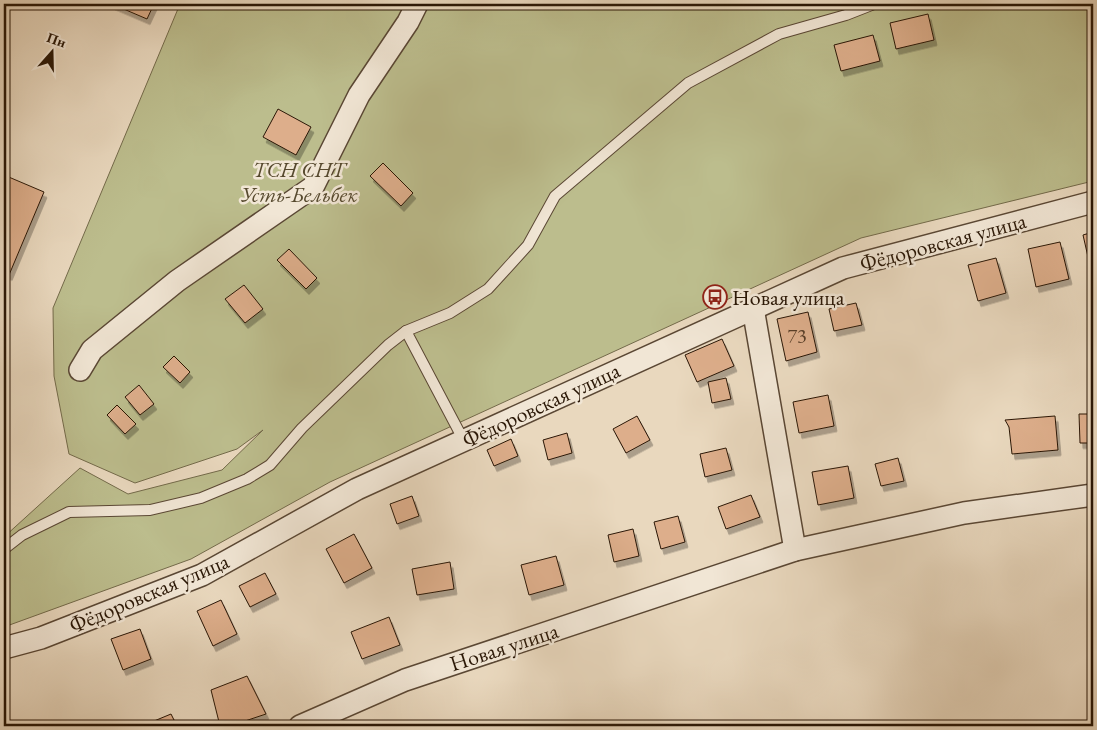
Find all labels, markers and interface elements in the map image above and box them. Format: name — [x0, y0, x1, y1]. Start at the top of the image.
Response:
north arrow — [28, 28, 78, 78]
text: Пн — [44, 28, 69, 52]
park label: ТСН СНТ Усть-Бельбек — [241, 155, 358, 209]
street label: Фёдоровская улица — [857, 206, 1030, 278]
place label: Новая улица — [732, 283, 845, 312]
bus stop icon: Новая улица — [702, 284, 728, 310]
house number: 73 — [787, 323, 807, 349]
street label: Фёдоровская улица — [457, 356, 625, 454]
street label: Фёдоровская улица — [65, 546, 234, 640]
street label: Новая улица — [446, 616, 562, 678]

